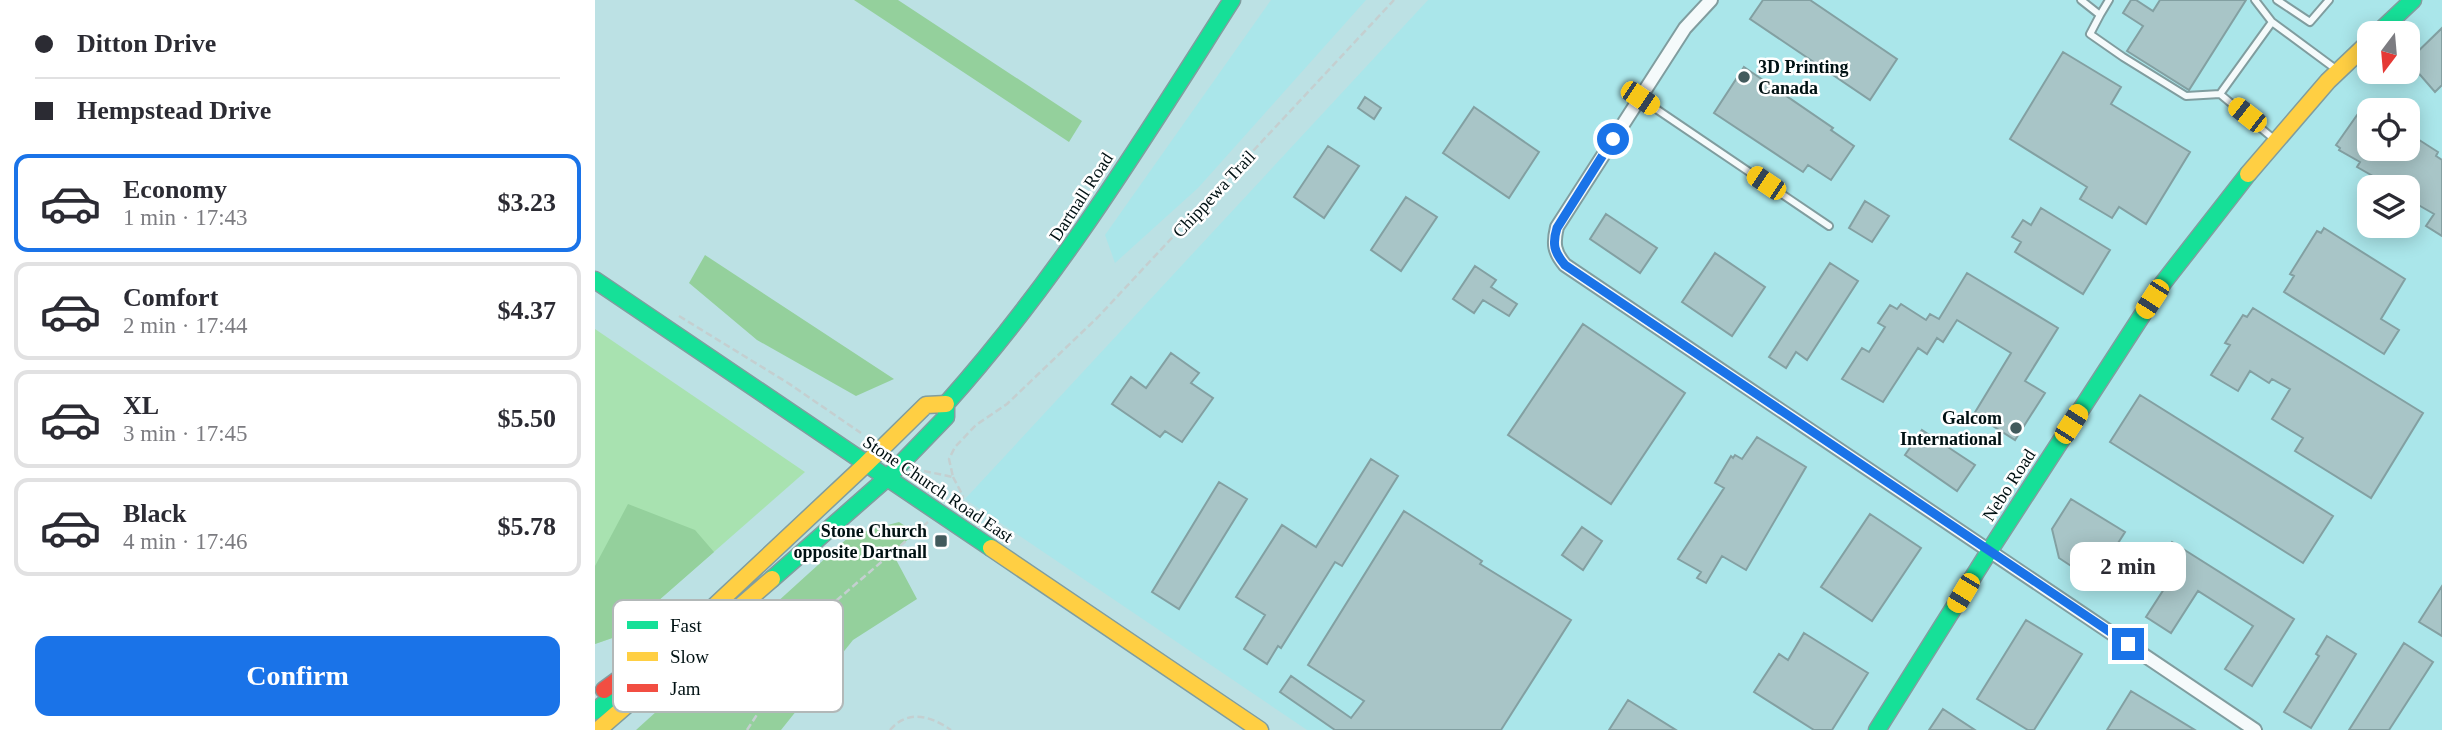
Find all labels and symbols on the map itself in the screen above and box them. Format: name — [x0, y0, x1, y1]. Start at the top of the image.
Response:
north arrow — [2357, 21, 2420, 84]
place label: 3D Printing Canada — [1758, 57, 1849, 98]
marker: 3D Printing Canada — [1736, 69, 1752, 85]
car — [1617, 78, 1664, 118]
car — [2224, 94, 2271, 136]
route start — [1597, 123, 1629, 155]
street label: Chippewa Trail — [1169, 146, 1259, 242]
street label: Dartnall Road — [1045, 149, 1117, 245]
car — [1743, 163, 1790, 203]
car — [2132, 276, 2173, 322]
car — [2051, 401, 2092, 447]
place label: Galcom International — [1900, 408, 2002, 449]
marker: Galcom International — [2008, 420, 2024, 436]
street label: Stone Church Road East — [859, 431, 1017, 547]
street label: Nebo Road — [1978, 445, 2040, 525]
place label: Stone Church opposite Dartnall — [793, 521, 927, 562]
marker: Stone Church opposite Dartnall — [933, 533, 949, 549]
callout: 2 min — [2070, 542, 2186, 592]
car — [1944, 570, 1983, 616]
legend — [613, 600, 843, 712]
text: Fast — [670, 615, 702, 636]
route end — [2112, 628, 2144, 660]
text: Slow — [670, 646, 709, 667]
text: Jam — [670, 678, 701, 699]

